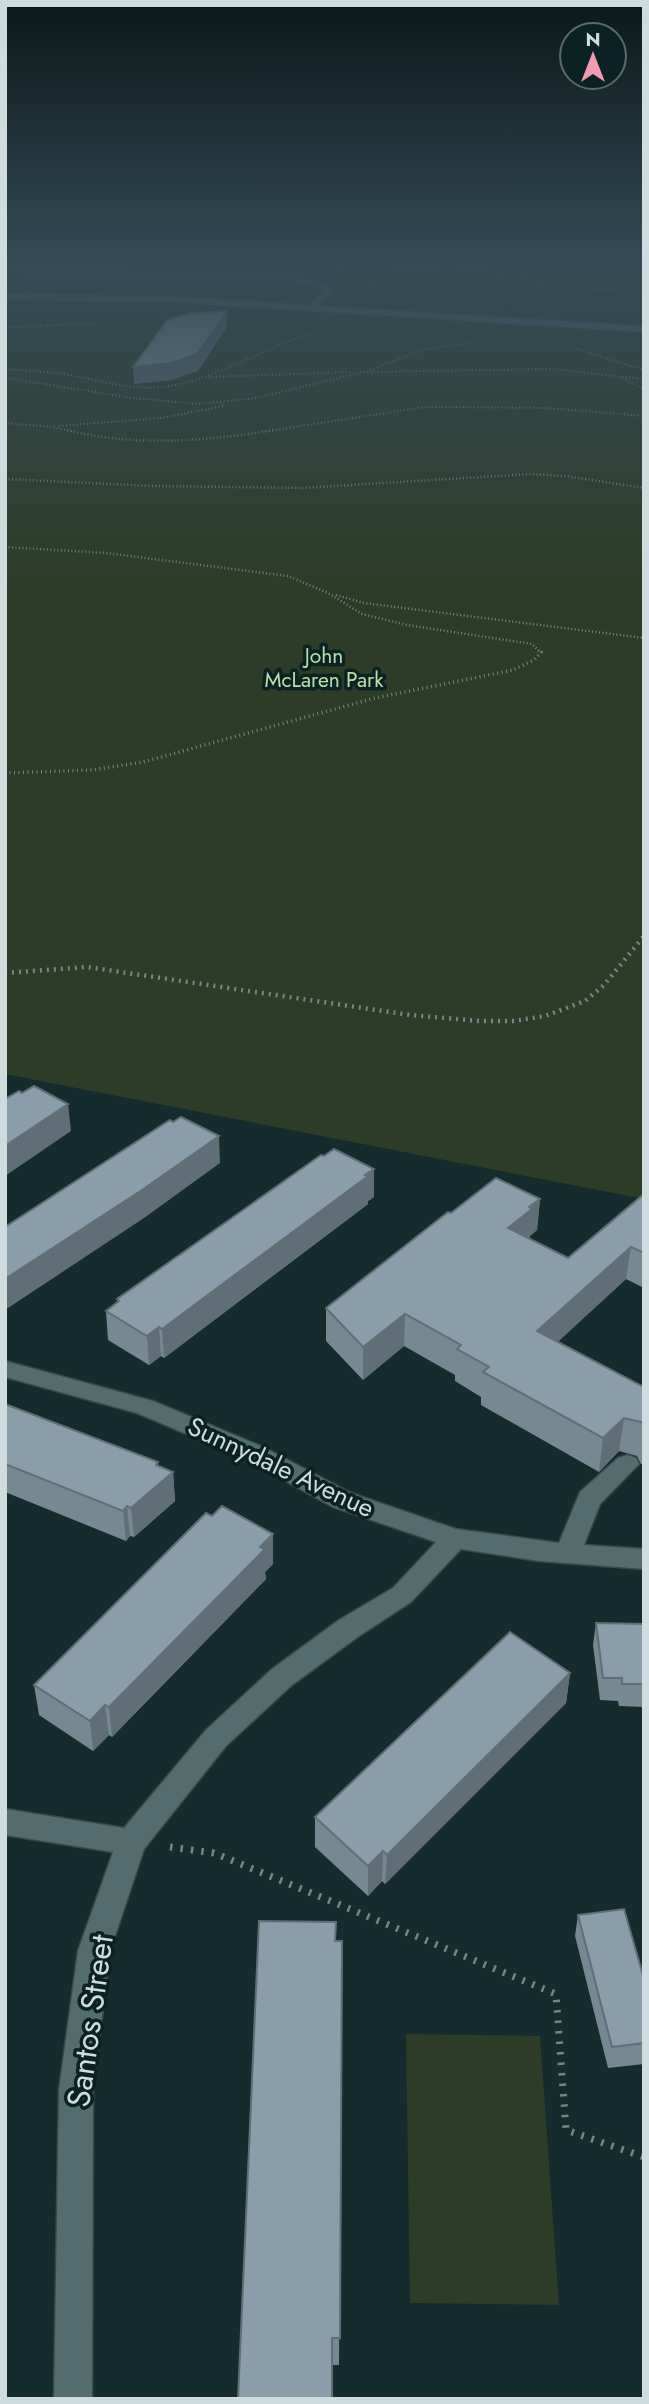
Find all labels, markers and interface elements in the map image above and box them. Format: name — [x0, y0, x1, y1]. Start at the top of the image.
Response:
north arrow — [558, 21, 628, 91]
text: N — [585, 26, 601, 53]
park label: John McLaren Park — [264, 641, 384, 695]
street label: Sunnydale Avenue — [181, 1407, 381, 1527]
street label: Santos Street — [55, 1931, 125, 2110]

